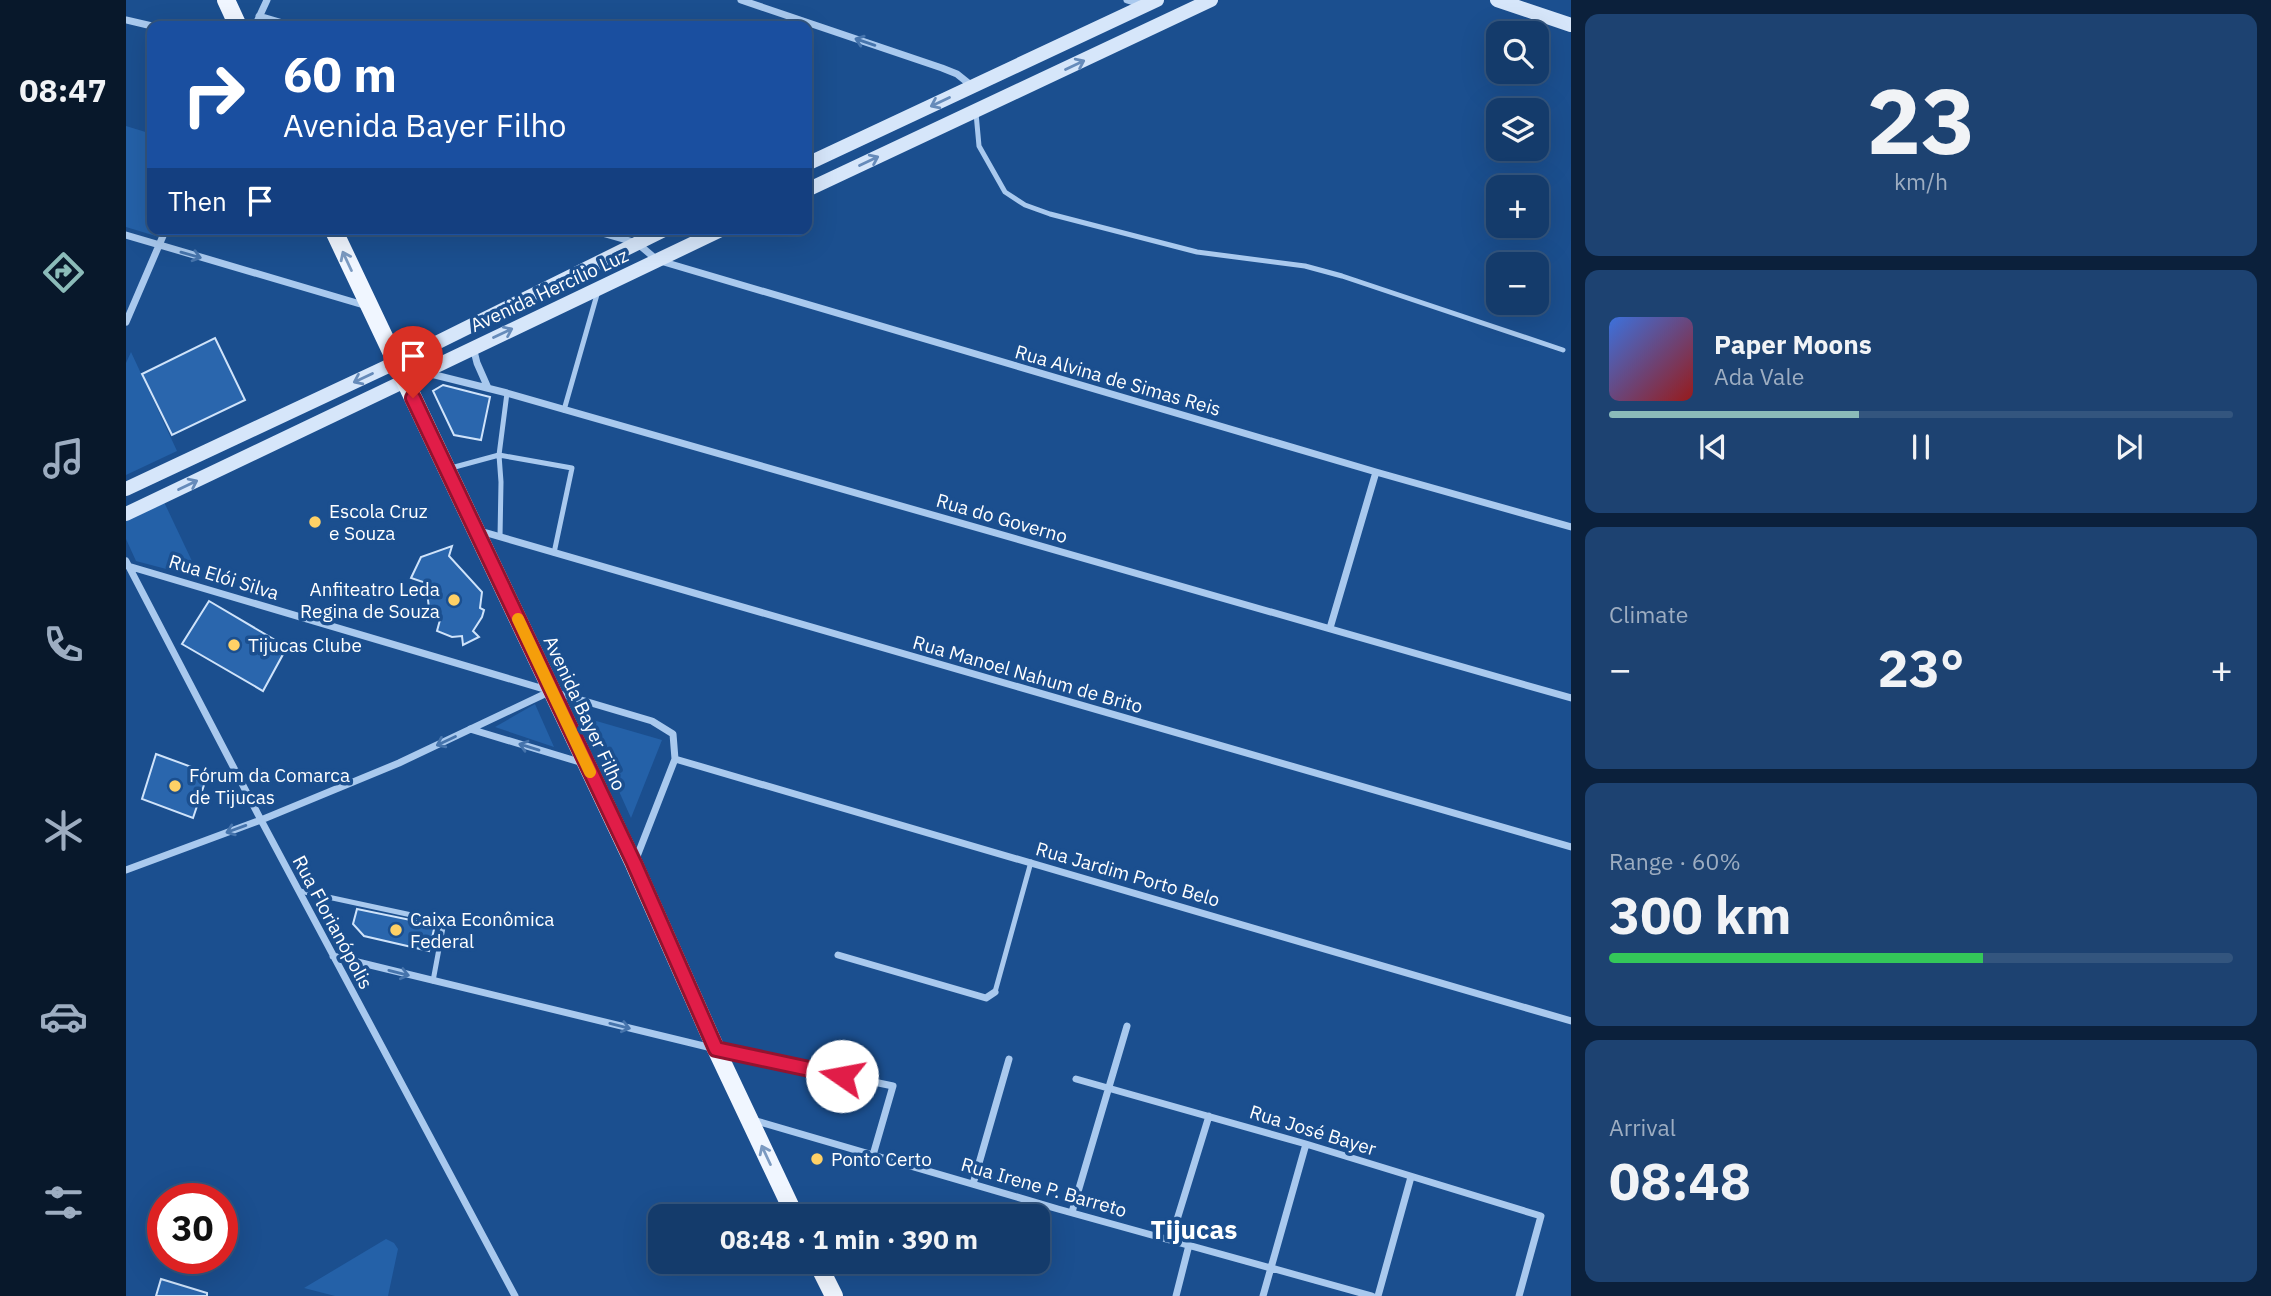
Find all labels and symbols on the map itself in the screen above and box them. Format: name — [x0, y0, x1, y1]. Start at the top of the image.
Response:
one-way arrow — [854, 35, 876, 48]
one-way arrow — [1064, 57, 1085, 71]
one-way arrow — [930, 95, 951, 109]
one-way arrow — [857, 154, 879, 167]
street label: Avenida Hercílio Luz — [466, 243, 632, 337]
one-way arrow — [180, 249, 202, 262]
one-way arrow — [340, 251, 353, 272]
pin — [383, 326, 443, 398]
one-way arrow — [492, 326, 513, 339]
street label: Rua Alvina de Simas Reis — [1012, 339, 1224, 421]
one-way arrow — [353, 372, 374, 385]
one-way arrow — [177, 477, 198, 490]
street label: Rua do Governo — [934, 488, 1070, 548]
place label: Escola Cruz e Souza — [329, 499, 428, 545]
marker: Escola Cruz e Souza — [307, 514, 323, 530]
street label: Rua Elói Silva — [166, 549, 282, 605]
place label: Anfiteatro Leda Regina de Souza — [300, 577, 440, 623]
marker: Anfiteatro Leda Regina de Souza — [446, 592, 462, 608]
street label: Rua Manoel Nahum de Brito — [910, 630, 1146, 718]
street label: Avenida Bayer Filho — [539, 632, 631, 794]
place label: Tijucas Clube — [248, 633, 362, 657]
marker: Tijucas Clube — [226, 637, 242, 653]
one-way arrow — [436, 734, 457, 748]
one-way arrow — [518, 739, 540, 752]
place label: Fórum da Comarca de Tijucas — [189, 763, 350, 809]
marker: Fórum da Comarca de Tijucas — [167, 778, 183, 794]
one-way arrow — [226, 824, 248, 837]
street label: Rua Jardim Porto Belo — [1033, 836, 1223, 912]
street label: Rua Florianópolis — [288, 851, 378, 993]
place label: Caixa Econômica Federal — [410, 907, 554, 953]
marker: Caixa Econômica Federal — [388, 922, 404, 938]
one-way arrow — [387, 966, 410, 980]
one-way arrow — [609, 1020, 631, 1033]
position arrow — [805, 1039, 879, 1113]
street label: Rua José Bayer — [1247, 1099, 1379, 1161]
one-way arrow — [759, 1145, 772, 1166]
place label: Ponto Certo — [831, 1147, 932, 1171]
marker: Ponto Certo — [809, 1151, 825, 1167]
street label: Rua Irene P. Barreto — [958, 1152, 1130, 1222]
speed limit sign: 30 — [147, 1183, 238, 1274]
district label: Tijucas — [1151, 1212, 1237, 1246]

